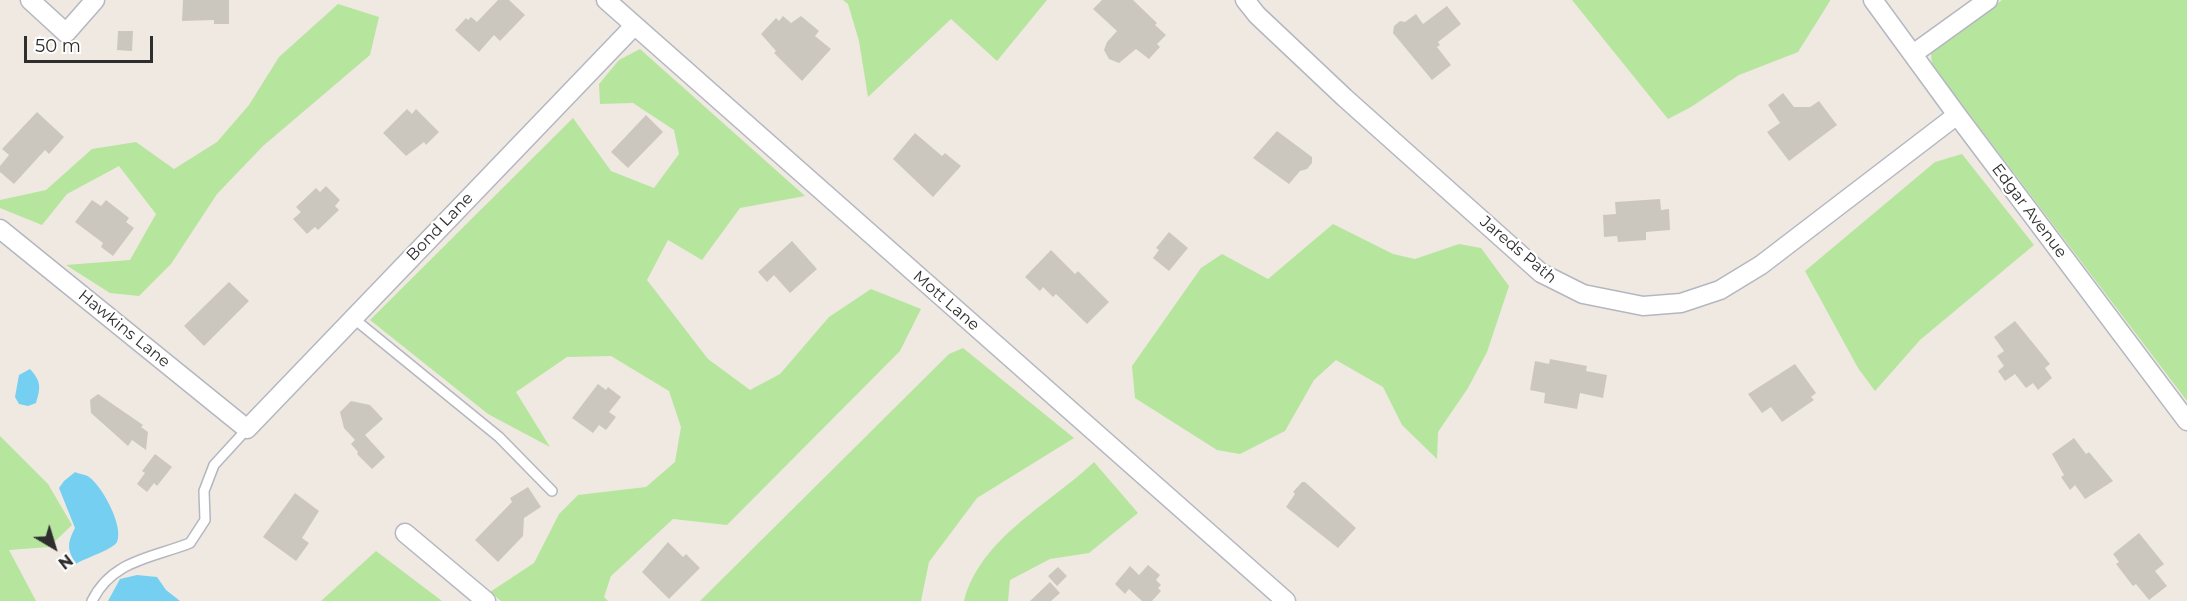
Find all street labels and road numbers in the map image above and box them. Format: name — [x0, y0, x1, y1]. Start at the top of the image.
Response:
street label: Edgar Avenue — [1987, 160, 2071, 262]
street label: Bond Lane — [403, 189, 477, 265]
street label: Jareds Path — [1476, 212, 1560, 288]
street label: Mott Lane — [909, 267, 983, 335]
street label: Hawkins Lane — [74, 286, 174, 372]

